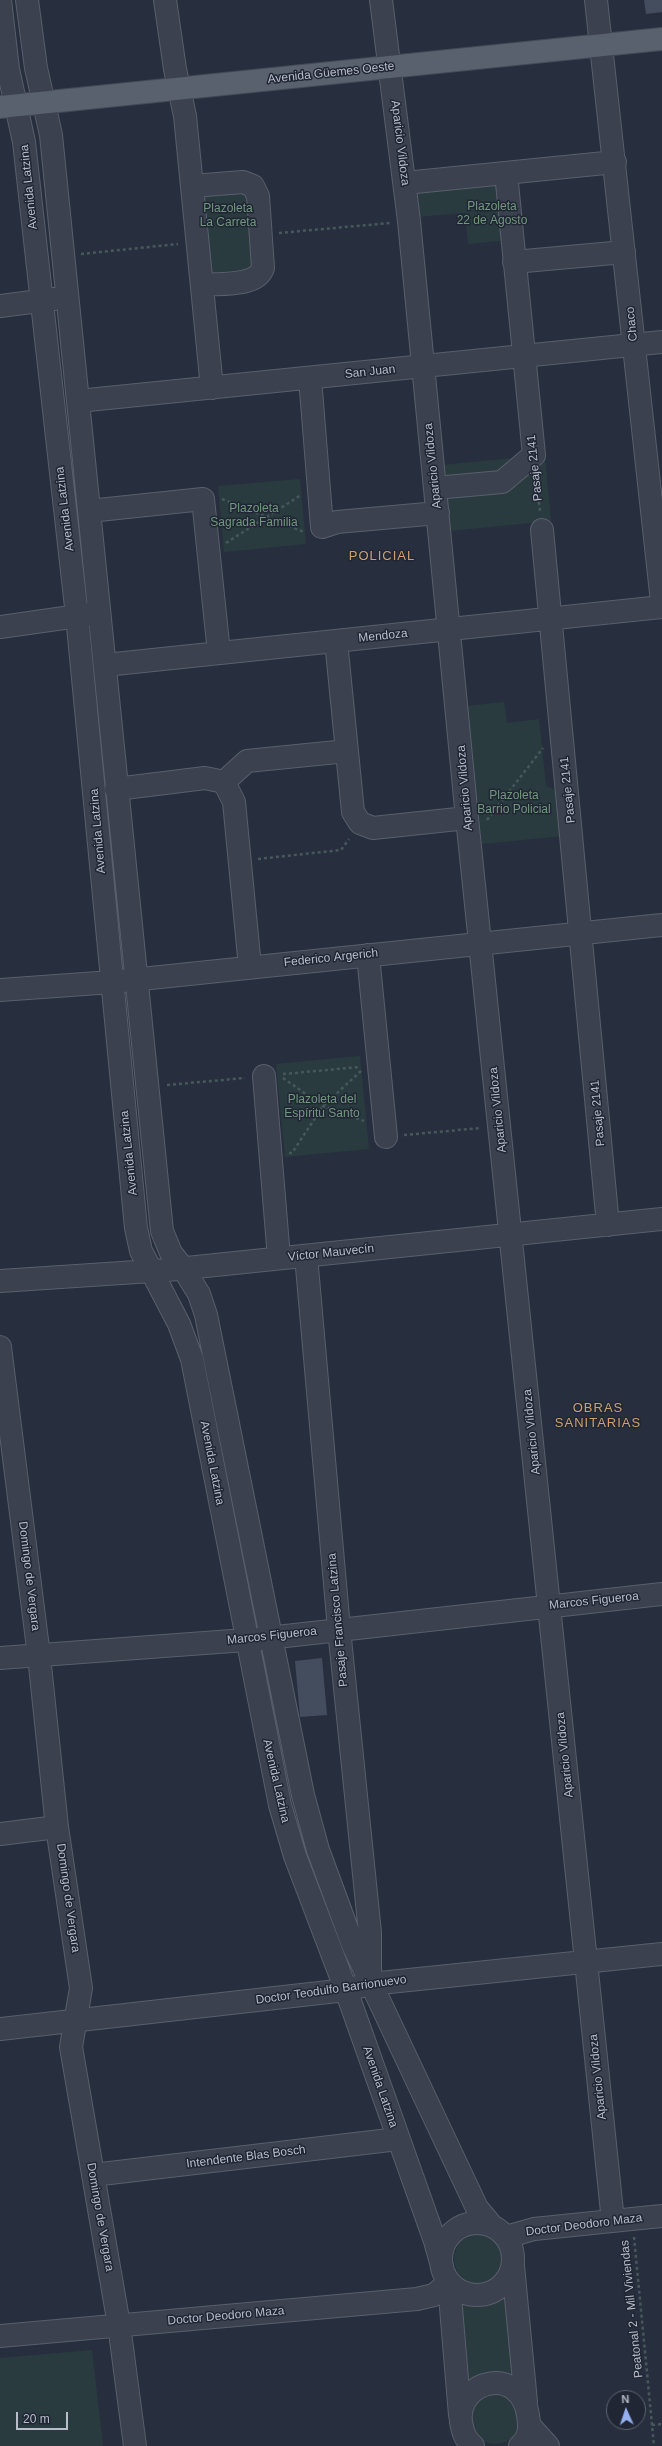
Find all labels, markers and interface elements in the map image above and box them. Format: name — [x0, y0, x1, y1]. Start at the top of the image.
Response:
street label: Avenida Güemes Oeste — [267, 59, 395, 87]
street label: Aparicio Vildoza — [388, 100, 412, 186]
street label: Avenida Latzina — [17, 144, 41, 230]
park label: Plazoleta 22 de Agosto — [457, 200, 527, 228]
park label: Plazoleta La Carreta — [200, 202, 256, 230]
street label: Chaco — [623, 306, 641, 342]
street label: San Juan — [344, 362, 396, 382]
street label: Aparicio Vildoza — [421, 423, 445, 509]
street label: Pasaje 2141 — [524, 434, 546, 502]
street label: Avenida Latzina — [53, 466, 77, 552]
park label: Plazoleta Sagrada Familia — [210, 502, 298, 530]
district label: POLICIAL — [349, 548, 415, 564]
street label: Mendoza — [358, 626, 408, 646]
street label: Aparicio Vildoza — [454, 745, 476, 831]
street label: Pasaje 2141 — [557, 756, 579, 824]
street label: Avenida Latzina — [87, 788, 109, 874]
park label: Plazoleta Barrio Policial — [477, 789, 551, 817]
street label: Federico Argerich — [283, 946, 379, 970]
street label: Aparicio Vildoza — [486, 1067, 510, 1153]
street label: Pasaje 2141 — [588, 1079, 608, 1147]
park label: Plazoleta del Espíritu Santo — [284, 1093, 360, 1121]
street label: Avenida Latzina — [117, 1110, 141, 1196]
street label: Víctor Mauvecín — [287, 1241, 375, 1265]
street label: Aparicio Vildoza — [520, 1389, 544, 1475]
district label: OBRAS SANITARIAS — [555, 1400, 641, 1431]
street label: Avenida Latzina — [197, 1420, 227, 1506]
street label: Domingo de Vergara — [15, 1520, 43, 1632]
street label: Pasaje Francisco Latzina — [325, 1553, 351, 1687]
street label: Marcos Figueroa — [548, 1589, 640, 1613]
street label: Marcos Figueroa — [226, 1624, 318, 1648]
street label: Aparicio Vildoza — [553, 1712, 577, 1798]
street label: Avenida Latzina — [259, 1738, 293, 1824]
street label: Domingo de Vergara — [53, 1842, 83, 1954]
street label: Doctor Teodulfo Barrionuevo — [255, 1972, 407, 2008]
street label: Aparicio Vildoza — [586, 2034, 610, 2120]
street label: Avenida Latzina — [359, 2044, 401, 2130]
street label: Intendente Blas Bosch — [186, 2143, 306, 2171]
street label: Domingo de Vergara — [83, 2162, 117, 2272]
street label: Doctor Deodoro Maza — [525, 2211, 643, 2239]
street label: Peatonal 2 - Mil Viviendas — [618, 2239, 646, 2379]
street label: Doctor Deodoro Maza — [167, 2304, 285, 2328]
north arrow — [606, 2390, 646, 2430]
text: N — [621, 2393, 630, 2405]
scale bar — [18, 2404, 70, 2430]
text: 20 m — [23, 2412, 50, 2426]

